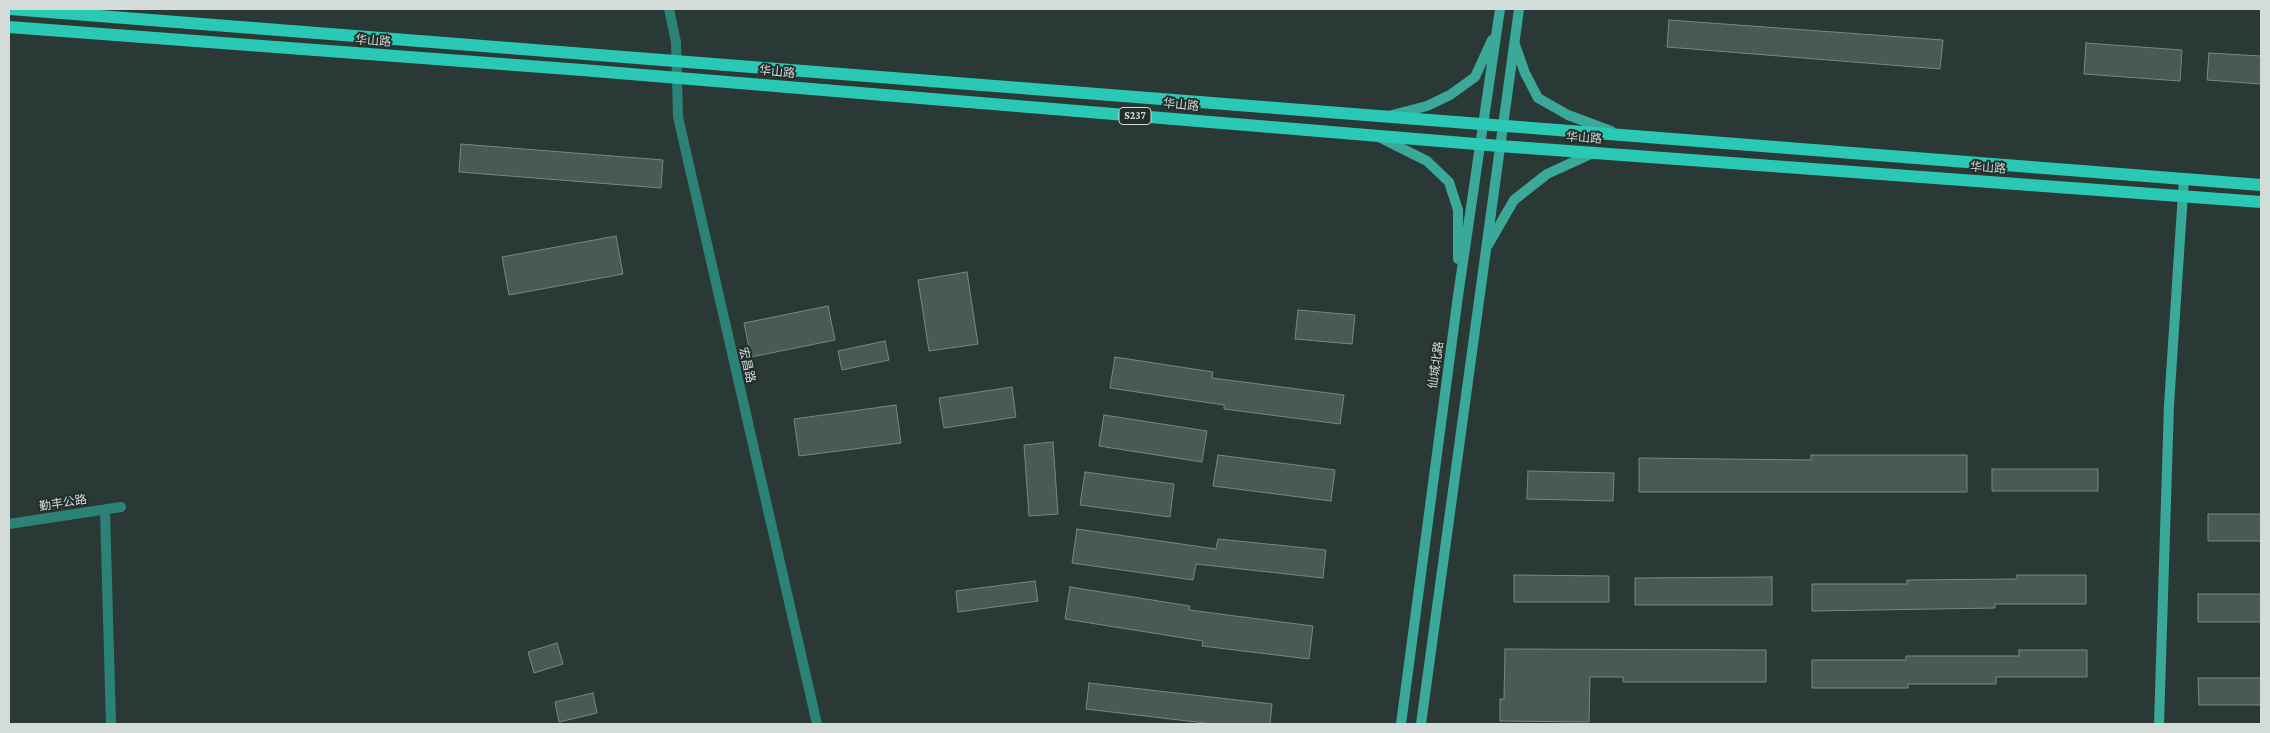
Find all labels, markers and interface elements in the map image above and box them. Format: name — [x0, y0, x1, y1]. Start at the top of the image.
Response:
street label: 华山路 — [355, 33, 391, 49]
street label: 华山路 — [758, 63, 796, 81]
street label: 华山路 — [1162, 96, 1200, 114]
road number: S237 — [1119, 108, 1151, 124]
street label: 华山路 — [1566, 130, 1602, 146]
street label: 华山路 — [1970, 160, 2006, 176]
street label: 仙城北路 — [1426, 340, 1446, 390]
street label: 宏昌路 — [736, 346, 758, 384]
street label: 勤丰公路 — [38, 492, 88, 514]

